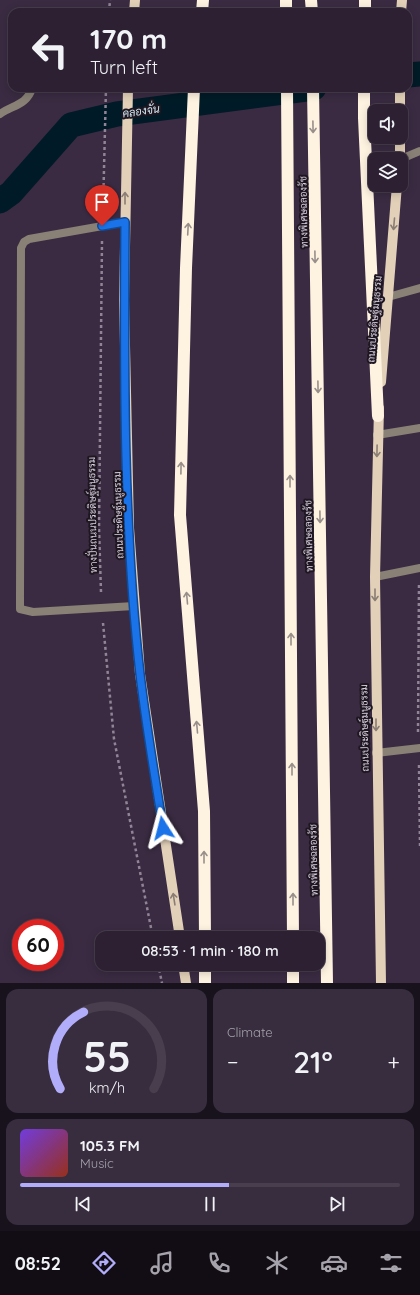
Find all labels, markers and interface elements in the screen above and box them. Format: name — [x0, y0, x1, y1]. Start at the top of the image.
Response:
text: 170 m — [90, 21, 167, 56]
icon: left — [24, 24, 76, 76]
text: Turn left — [90, 56, 158, 79]
water label: คลองจั่น — [121, 98, 161, 121]
map controls — [368, 104, 408, 192]
button: sound — [368, 104, 408, 144]
one-way arrow — [309, 120, 317, 133]
button: layers — [368, 152, 408, 192]
street label: ทางพิเศษฉลองรัช — [296, 176, 311, 248]
pin — [85, 185, 119, 226]
icon: arrive — [91, 191, 113, 213]
one-way arrow — [121, 192, 129, 205]
one-way arrow — [390, 217, 398, 230]
one-way arrow — [184, 223, 191, 236]
one-way arrow — [312, 250, 319, 263]
street label: ถนนประดิษฐ์มนูธรรม — [363, 275, 386, 363]
one-way arrow — [314, 380, 321, 393]
one-way arrow — [373, 444, 381, 457]
street label: ทางปั่นถนนประดิษฐ์มนูธรรม — [83, 457, 101, 573]
one-way arrow — [177, 462, 185, 475]
street label: ถนนประดิษฐ์มนูธรรม — [109, 471, 128, 559]
one-way arrow — [286, 475, 294, 488]
street label: ทางพิเศษฉลองรัช — [301, 500, 316, 572]
one-way arrow — [316, 510, 324, 523]
one-way arrow — [371, 588, 379, 601]
one-way arrow — [183, 592, 190, 605]
one-way arrow — [287, 633, 295, 646]
street label: ถนนประดิษฐ์มนูธรรม — [356, 684, 373, 772]
one-way arrow — [372, 718, 380, 731]
one-way arrow — [194, 721, 201, 734]
one-way arrow — [288, 763, 296, 776]
position arrow — [142, 807, 184, 849]
street label: ทางพิเศษฉลองรัช — [306, 824, 321, 896]
one-way arrow — [200, 851, 208, 864]
one-way arrow — [170, 893, 178, 906]
one-way arrow — [289, 893, 297, 906]
speed limit sign: 60 — [12, 919, 64, 971]
text: 08:53 · 1 min · 180 m — [141, 941, 279, 960]
text: Climate — [227, 1024, 273, 1040]
text: 55 — [83, 1030, 130, 1082]
text: 21° — [293, 1043, 333, 1081]
text: − — [227, 1048, 238, 1076]
text: + — [388, 1048, 400, 1076]
text: km/h — [88, 1079, 125, 1097]
text: 105.3 FM — [80, 1136, 140, 1155]
text: Music — [80, 1155, 114, 1171]
icon: previous — [72, 1193, 94, 1215]
icon: pause — [199, 1193, 221, 1215]
icon: next — [326, 1193, 348, 1215]
icon: directions — [90, 1249, 118, 1277]
icon: music — [148, 1249, 176, 1277]
icon: phone — [205, 1249, 233, 1277]
icon: climate — [263, 1249, 291, 1277]
icon: car — [320, 1249, 348, 1277]
icon: filters — [377, 1249, 405, 1277]
text: 08:52 — [15, 1252, 61, 1275]

